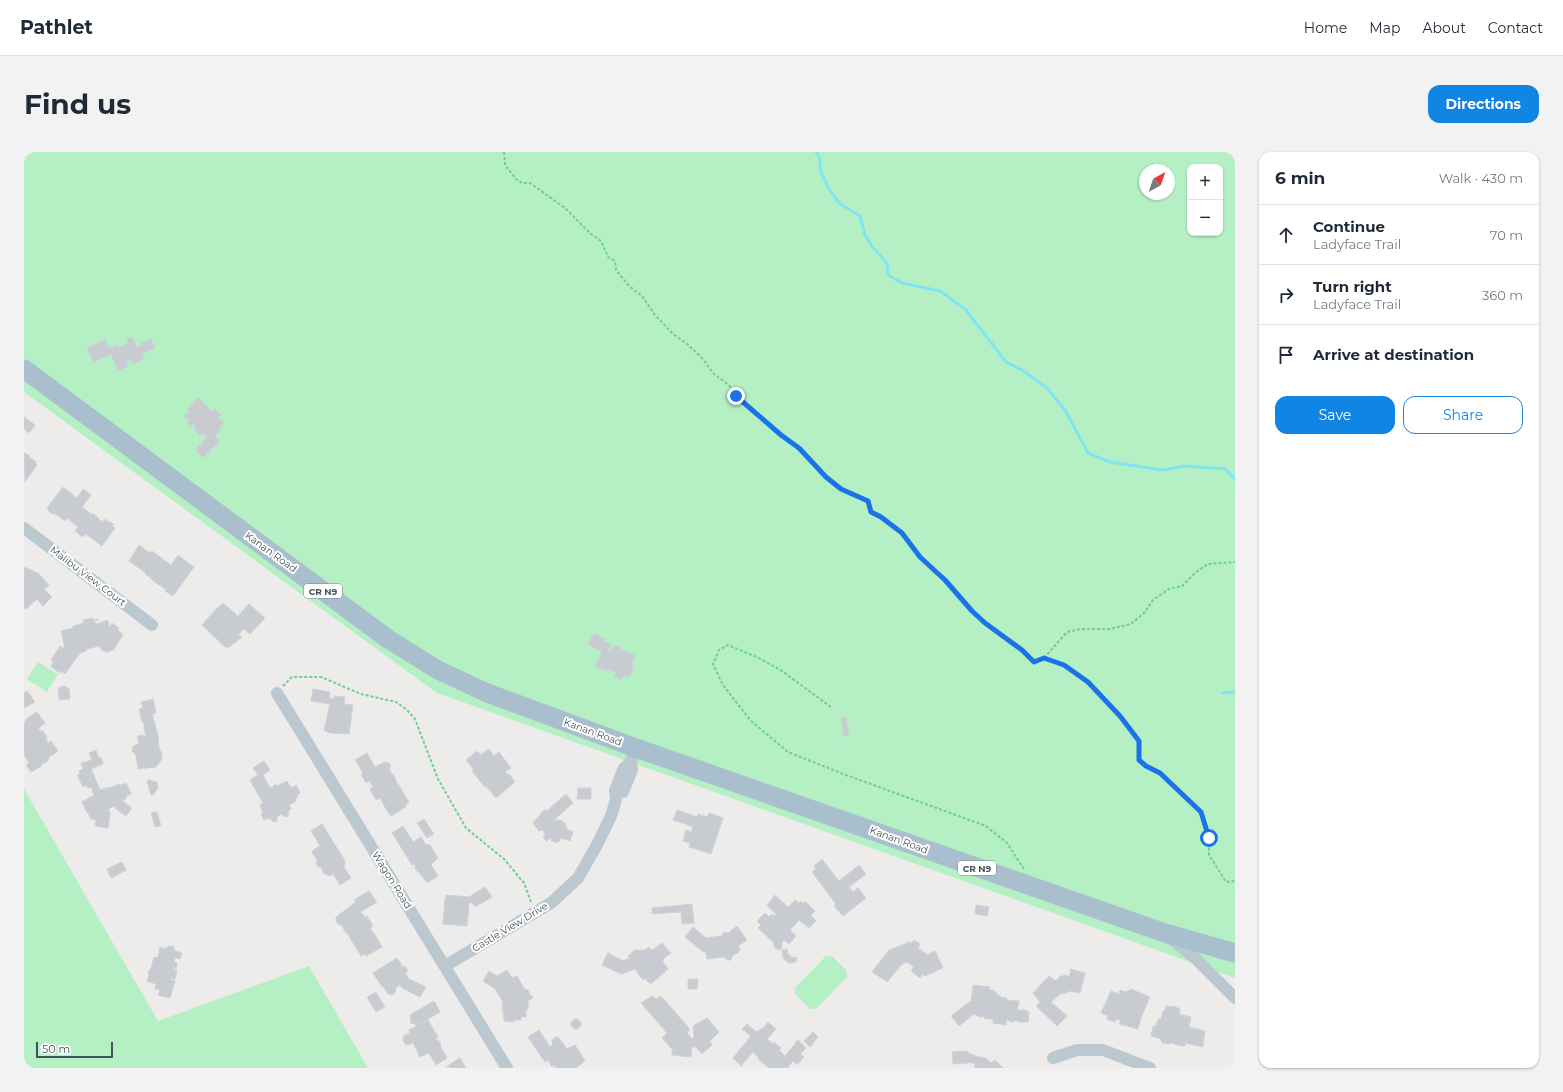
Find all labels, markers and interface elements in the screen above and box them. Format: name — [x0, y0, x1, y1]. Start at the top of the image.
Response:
text: Pathlet — [20, 16, 93, 39]
text: Home — [1304, 19, 1347, 37]
text: Map — [1369, 19, 1400, 37]
text: About — [1422, 19, 1466, 37]
text: Contact — [1488, 19, 1543, 37]
button: Directions — [1428, 85, 1539, 123]
text: Find us — [24, 87, 131, 121]
north arrow — [1139, 164, 1175, 200]
map controls — [1187, 164, 1223, 236]
button: + — [1187, 164, 1223, 200]
text: 6 min — [1275, 168, 1325, 188]
text: Walk · 430 m — [1439, 170, 1523, 186]
button: − — [1187, 200, 1223, 236]
text: Continue — [1313, 217, 1385, 236]
icon: ahead — [1275, 224, 1297, 246]
text: 70 m — [1490, 227, 1523, 243]
text: Ladyface Trail — [1313, 236, 1401, 252]
text: Turn right — [1313, 277, 1392, 296]
icon: right — [1275, 284, 1297, 306]
text: 360 m — [1482, 287, 1523, 303]
text: Ladyface Trail — [1313, 296, 1401, 312]
icon: arrive — [1275, 344, 1297, 366]
text: Arrive at destination — [1313, 345, 1474, 364]
route end — [727, 387, 745, 405]
button: Save — [1275, 396, 1395, 434]
button: Share — [1403, 396, 1523, 434]
street label: Kanan Road — [242, 529, 300, 575]
street label: Malibu View Court — [47, 543, 129, 609]
road number: CR N9 — [304, 584, 342, 598]
street label: Kanan Road — [562, 715, 624, 749]
street label: Kanan Road — [868, 823, 930, 857]
route start — [1200, 829, 1218, 847]
street label: Wagon Road — [369, 849, 415, 911]
road number: CR N9 — [958, 861, 996, 875]
street label: Castle View Drive — [470, 899, 550, 955]
scale bar — [36, 1040, 113, 1059]
text: 50 m — [42, 1042, 70, 1056]

